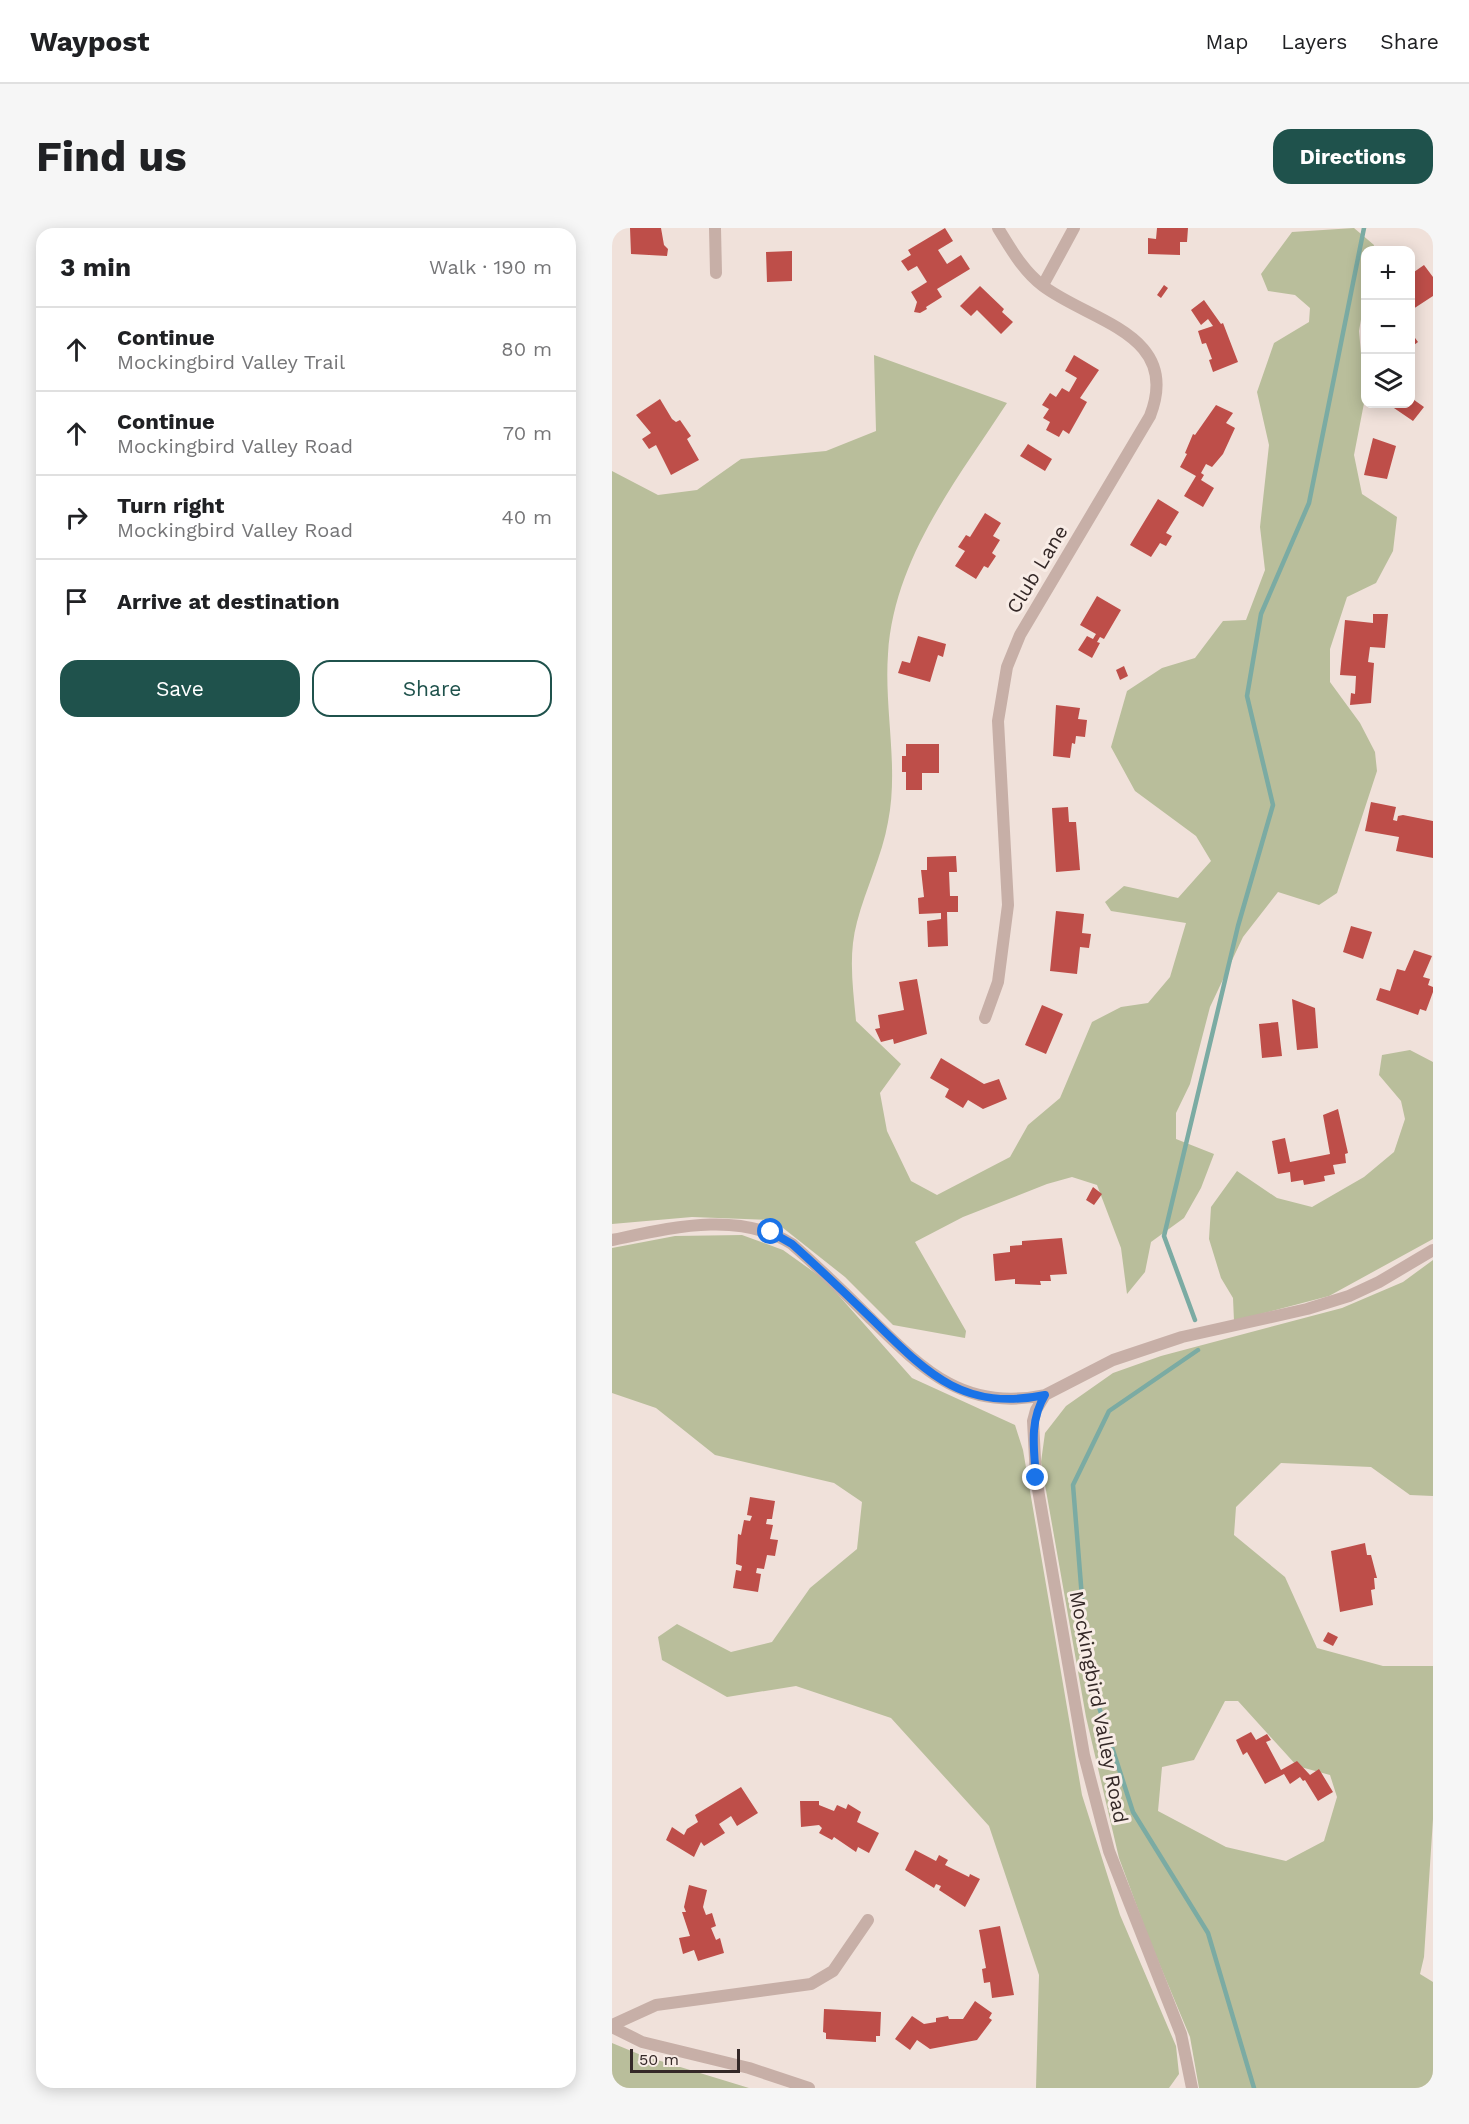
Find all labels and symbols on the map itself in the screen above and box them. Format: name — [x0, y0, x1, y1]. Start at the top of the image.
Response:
street label: Club Lane — [1001, 520, 1073, 618]
route start — [757, 1218, 783, 1244]
route end — [1022, 1464, 1048, 1490]
street label: Mockingbird Valley Road — [1065, 1589, 1133, 1825]
scale bar — [630, 2046, 740, 2074]

